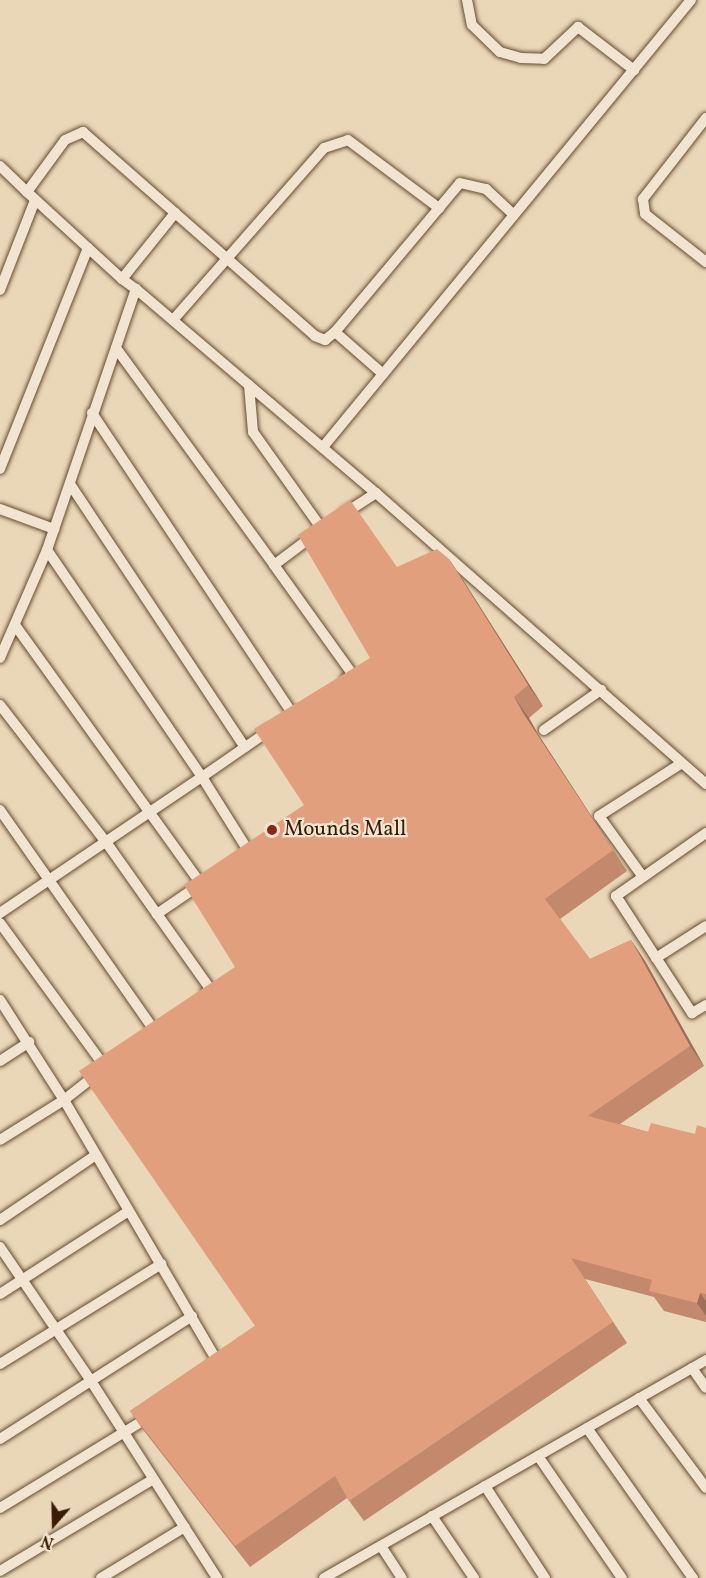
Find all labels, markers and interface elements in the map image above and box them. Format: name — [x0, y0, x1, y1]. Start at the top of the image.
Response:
place label: Mounds Mall — [284, 817, 406, 843]
marker: Mounds Mall — [265, 823, 279, 837]
north arrow — [24, 1494, 84, 1554]
text: N — [39, 1529, 57, 1553]

